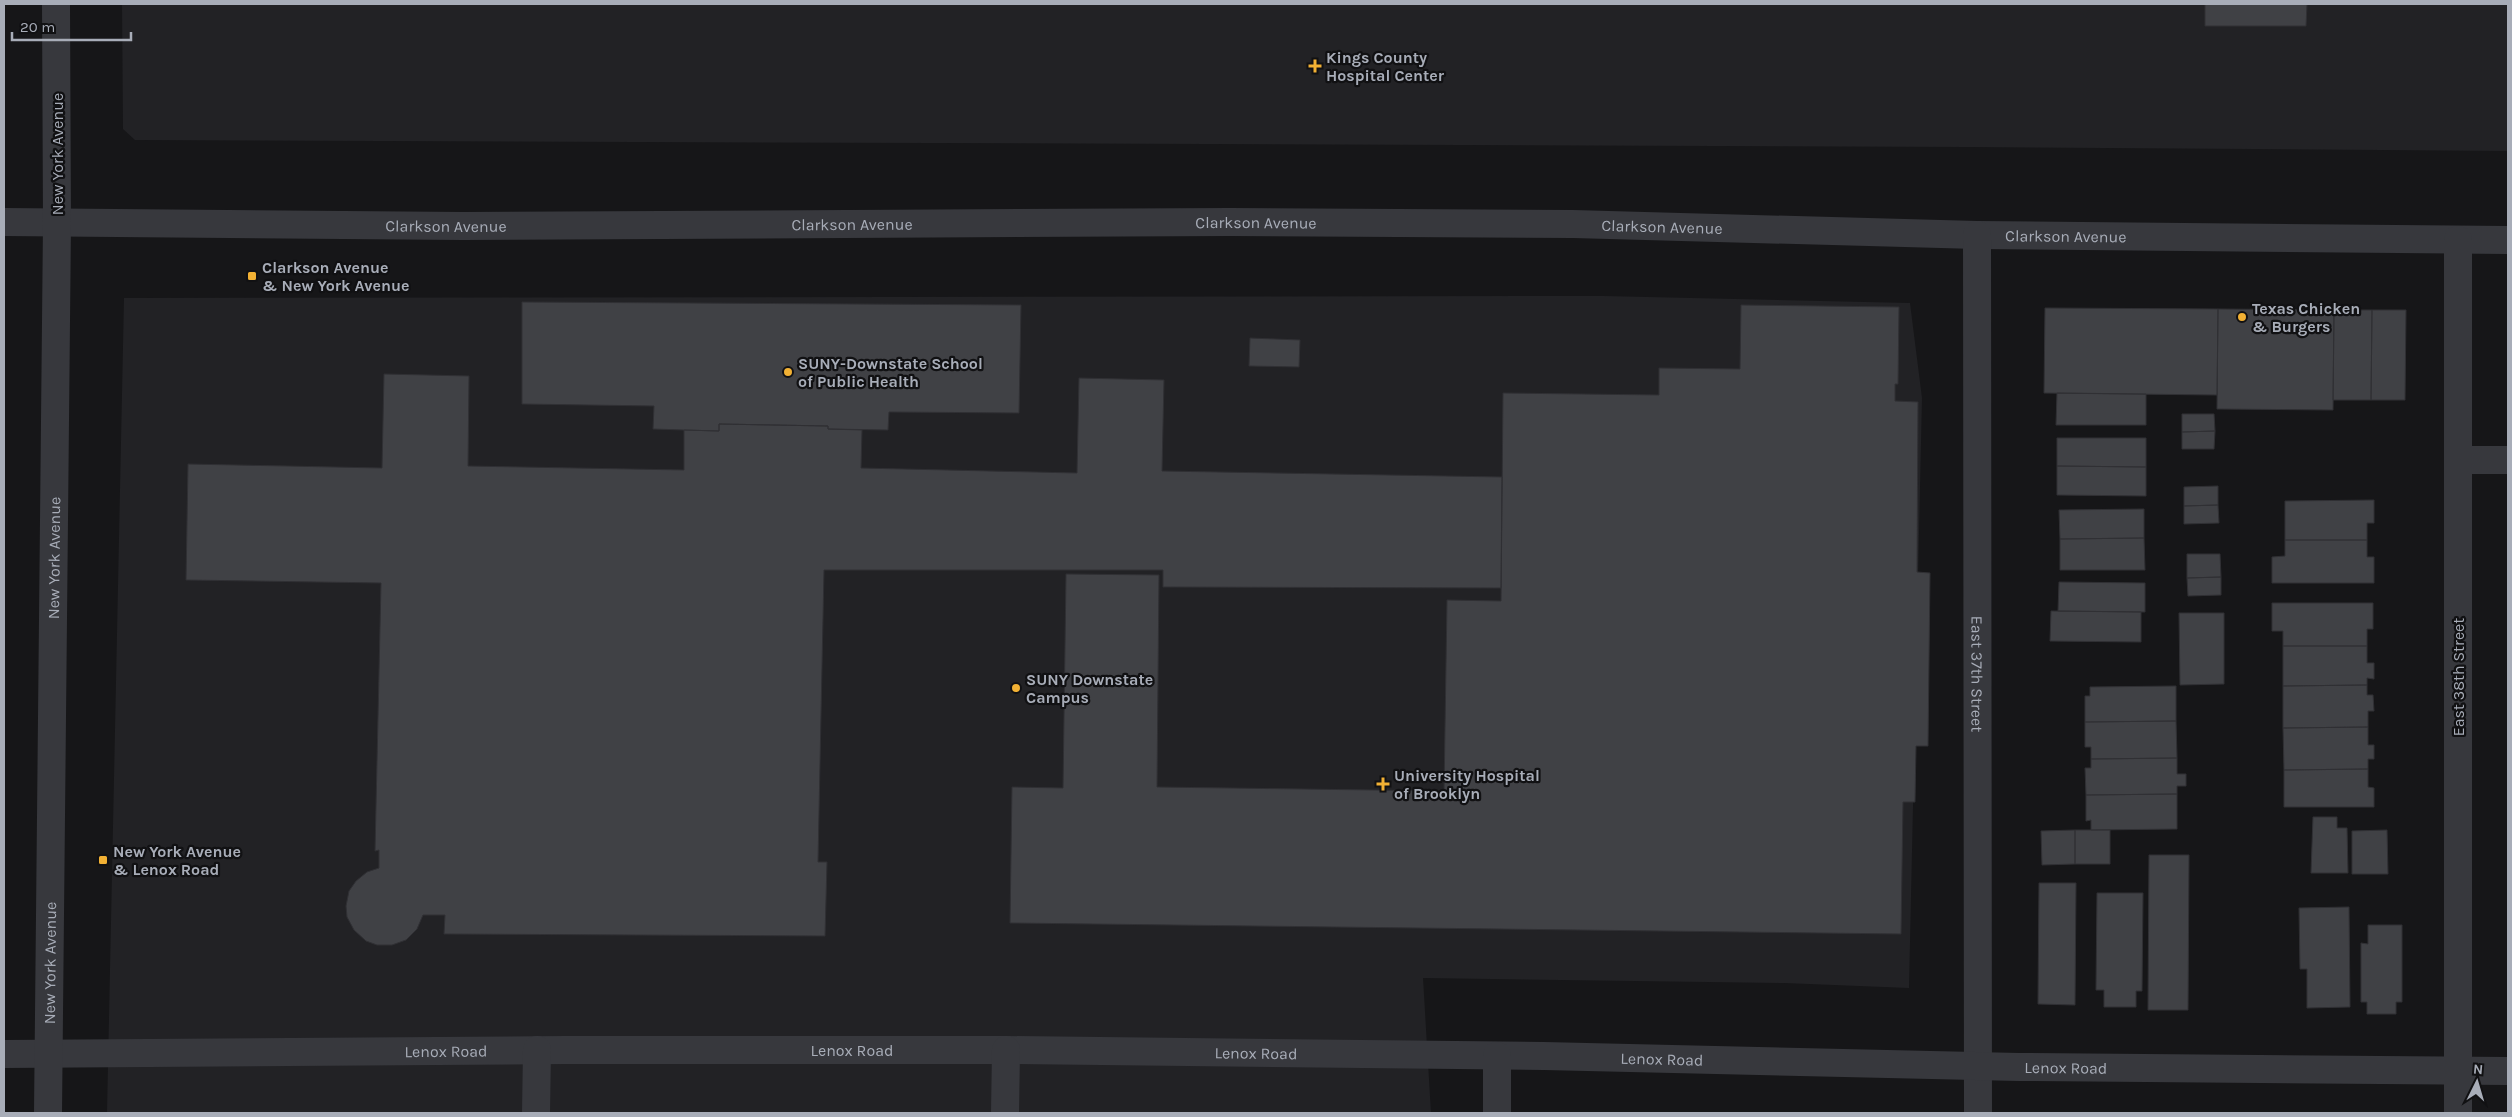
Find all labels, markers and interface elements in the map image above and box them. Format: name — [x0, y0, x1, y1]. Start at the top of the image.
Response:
scale bar — [12, 10, 131, 42]
text: 20 m — [20, 18, 55, 36]
place label: Kings County Hospital Center — [1326, 48, 1445, 85]
marker: Kings County Hospital Center — [1308, 59, 1322, 73]
street label: New York Avenue — [48, 93, 67, 215]
street label: Clarkson Avenue — [1195, 213, 1317, 233]
street label: Clarkson Avenue — [791, 215, 913, 234]
street label: Clarkson Avenue — [385, 216, 507, 236]
street label: Clarkson Avenue — [1601, 216, 1723, 238]
street label: Clarkson Avenue — [2005, 226, 2127, 246]
place label: Clarkson Avenue & New York Avenue — [262, 258, 410, 295]
marker: Clarkson Avenue & New York Avenue — [246, 270, 258, 282]
place label: Texas Chicken & Burgers — [2252, 299, 2360, 336]
marker: Texas Chicken & Burgers — [2236, 311, 2248, 323]
place label: SUNY-Downstate School of Public Health — [798, 354, 983, 391]
marker: SUNY-Downstate School of Public Health — [782, 366, 794, 378]
street label: New York Avenue — [44, 497, 64, 619]
street label: East 37th Street — [1967, 616, 1987, 732]
street label: East 38th Street — [2449, 618, 2468, 736]
place label: SUNY Downstate Campus — [1026, 670, 1153, 707]
marker: SUNY Downstate Campus — [1010, 682, 1022, 694]
place label: University Hospital of Brooklyn — [1394, 766, 1540, 803]
marker: University Hospital of Brooklyn — [1376, 777, 1390, 791]
place label: New York Avenue & Lenox Road — [113, 842, 241, 879]
marker: New York Avenue & Lenox Road — [97, 854, 109, 866]
street label: New York Avenue — [40, 902, 60, 1024]
street label: Lenox Road — [811, 1041, 893, 1060]
street label: Lenox Road — [404, 1042, 488, 1061]
street label: Lenox Road — [1214, 1043, 1298, 1063]
street label: Lenox Road — [1620, 1049, 1704, 1070]
north arrow — [2452, 1057, 2502, 1107]
street label: Lenox Road — [2024, 1058, 2107, 1078]
text: N — [2472, 1061, 2484, 1078]

